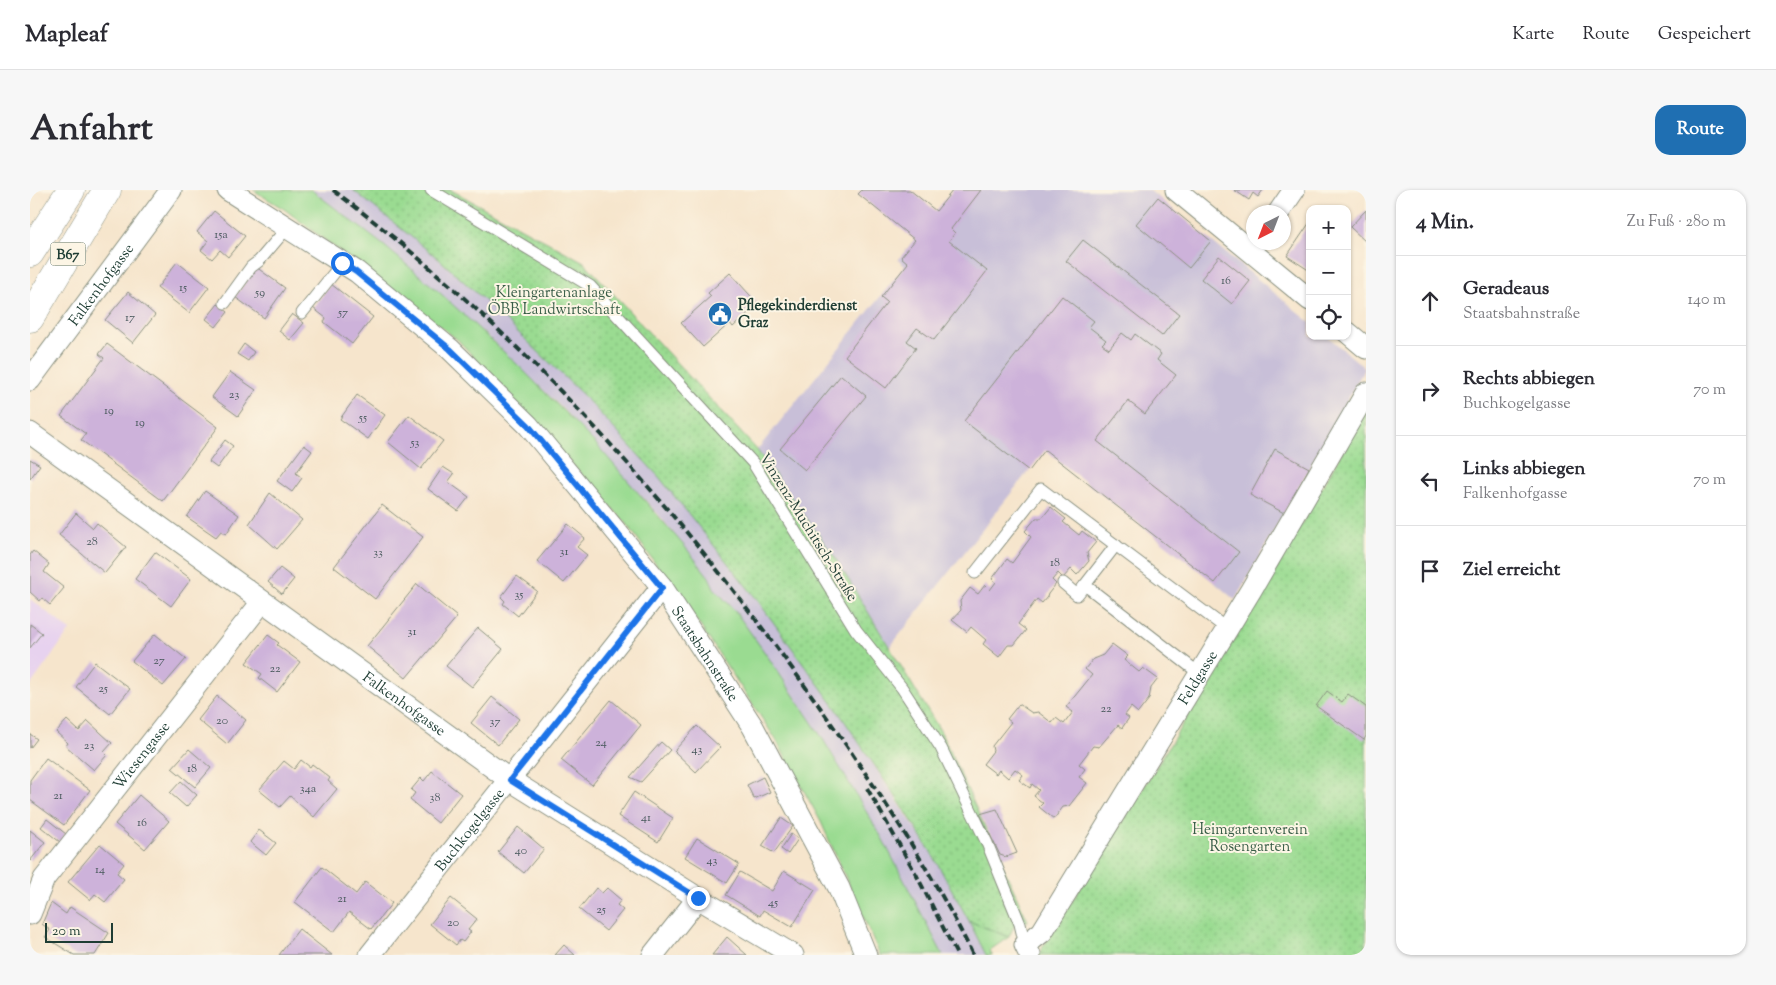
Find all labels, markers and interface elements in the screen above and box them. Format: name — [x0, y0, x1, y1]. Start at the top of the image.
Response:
text: Mapleaf — [25, 18, 108, 52]
text: Karte — [1512, 22, 1555, 48]
text: Route — [1583, 22, 1630, 48]
text: Gespeichert — [1658, 22, 1751, 48]
text: Anfahrt — [30, 105, 153, 156]
button: Route — [1655, 105, 1746, 155]
north arrow — [1246, 205, 1291, 250]
map controls — [1306, 205, 1351, 340]
button: + — [1306, 205, 1351, 250]
text: 4 Min. — [1416, 208, 1474, 238]
text: Zu Fuß · 280 m — [1627, 211, 1726, 234]
house number: 15a — [214, 226, 228, 244]
street label: Falkenhofgasse — [65, 240, 140, 331]
road number: B67 — [50, 242, 86, 266]
button: − — [1306, 250, 1351, 295]
route start — [331, 252, 354, 275]
house number: 16 — [1221, 272, 1231, 290]
text: Geradeaus — [1463, 276, 1549, 303]
house number: 15 — [179, 279, 187, 297]
park label: Kleingartenanlage ÖBB Landwirtschaft — [488, 283, 620, 321]
house number: 59 — [254, 284, 265, 302]
icon: ahead — [1416, 287, 1444, 315]
text: 140 m — [1688, 289, 1726, 312]
button: locate — [1306, 295, 1351, 340]
place label: Pflegekinderdienst Graz — [738, 296, 858, 334]
public building icon: Pflegekinderdienst Graz — [707, 301, 733, 327]
text: Staatsbahnstraße — [1463, 303, 1580, 326]
house number: 57 — [337, 304, 348, 322]
house number: 17 — [125, 309, 135, 327]
text: Rechts abbiegen — [1463, 366, 1595, 393]
icon: right — [1416, 377, 1444, 405]
text: 70 m — [1693, 379, 1726, 402]
house number: 23 — [229, 386, 239, 404]
text: Buchkogelgasse — [1463, 393, 1571, 416]
house number: 19 — [104, 402, 114, 420]
house number: 55 — [358, 409, 367, 427]
house number: 19 — [135, 414, 145, 432]
house number: 53 — [410, 434, 420, 452]
street label: Vinzenz-Muchitsch-Straße — [753, 450, 862, 606]
text: Links abbiegen — [1463, 456, 1586, 483]
icon: left — [1416, 467, 1444, 495]
text: 70 m — [1693, 469, 1726, 492]
text: Falkenhofgasse — [1463, 483, 1567, 506]
house number: 28 — [86, 533, 98, 551]
house number: 31 — [560, 543, 568, 561]
house number: 33 — [373, 544, 383, 562]
house number: 18 — [1050, 554, 1060, 572]
icon: arrive — [1416, 557, 1444, 585]
text: Ziel erreicht — [1463, 557, 1560, 584]
house number: 35 — [515, 586, 523, 604]
street label: Staatsbahnstraße — [665, 602, 743, 706]
house number: 31 — [408, 623, 416, 641]
street label: Feldgasse — [1174, 647, 1224, 709]
house number: 27 — [153, 652, 165, 670]
house number: 22 — [269, 660, 281, 678]
street label: Falkenhofgasse — [358, 668, 449, 742]
house number: 25 — [98, 680, 108, 698]
house number: 22 — [1100, 700, 1112, 718]
house number: 20 — [216, 712, 228, 730]
house number: 37 — [490, 713, 500, 731]
street label: Wiesengasse — [109, 718, 176, 795]
house number: 24 — [595, 734, 607, 752]
house number: 23 — [84, 737, 94, 755]
house number: 43 — [692, 741, 703, 759]
house number: 18 — [187, 760, 197, 778]
house number: 34a — [300, 780, 317, 798]
street label: Buchkogelgasse — [431, 785, 510, 877]
house number: 21 — [53, 787, 63, 805]
house number: 38 — [430, 789, 440, 807]
house number: 41 — [641, 809, 651, 827]
house number: 16 — [137, 814, 147, 832]
park label: Heimgartenverein Rosengarten — [1192, 820, 1308, 858]
house number: 40 — [515, 842, 527, 860]
house number: 43 — [707, 852, 718, 870]
house number: 14 — [95, 861, 105, 879]
route end — [687, 887, 710, 910]
house number: 21 — [337, 890, 347, 908]
house number: 45 — [768, 894, 778, 912]
house number: 25 — [596, 901, 606, 919]
house number: 20 — [447, 914, 459, 932]
scale bar — [45, 920, 112, 943]
text: 20 m — [52, 922, 81, 942]

